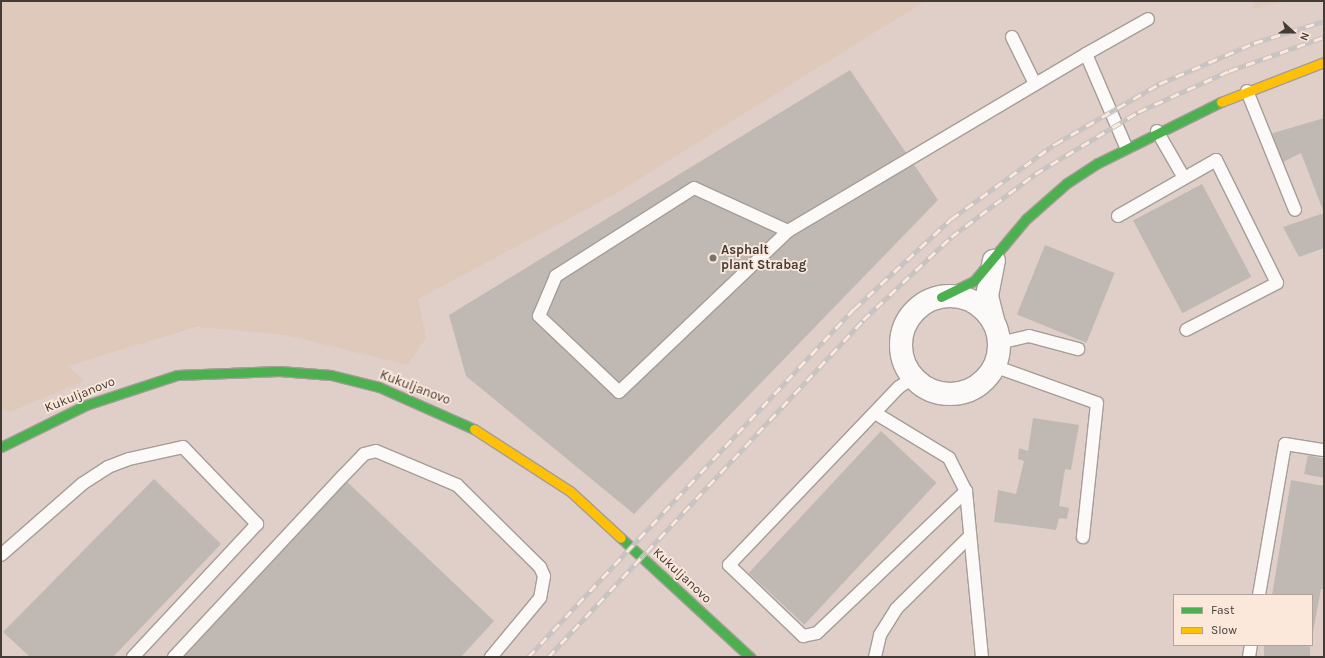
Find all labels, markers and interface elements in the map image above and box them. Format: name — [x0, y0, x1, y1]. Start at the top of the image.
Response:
north arrow — [1273, 12, 1313, 52]
text: N — [1297, 30, 1312, 42]
place label: Asphalt plant Strabag — [721, 243, 806, 274]
marker: Asphalt plant Strabag — [708, 253, 718, 263]
street label: Kukuljanovo — [377, 367, 453, 409]
street label: Kukuljanovo — [43, 374, 117, 416]
street label: Kukuljanovo — [649, 545, 715, 607]
legend — [1173, 594, 1313, 646]
text: Fast — [1211, 603, 1234, 617]
text: Slow — [1211, 623, 1237, 637]

